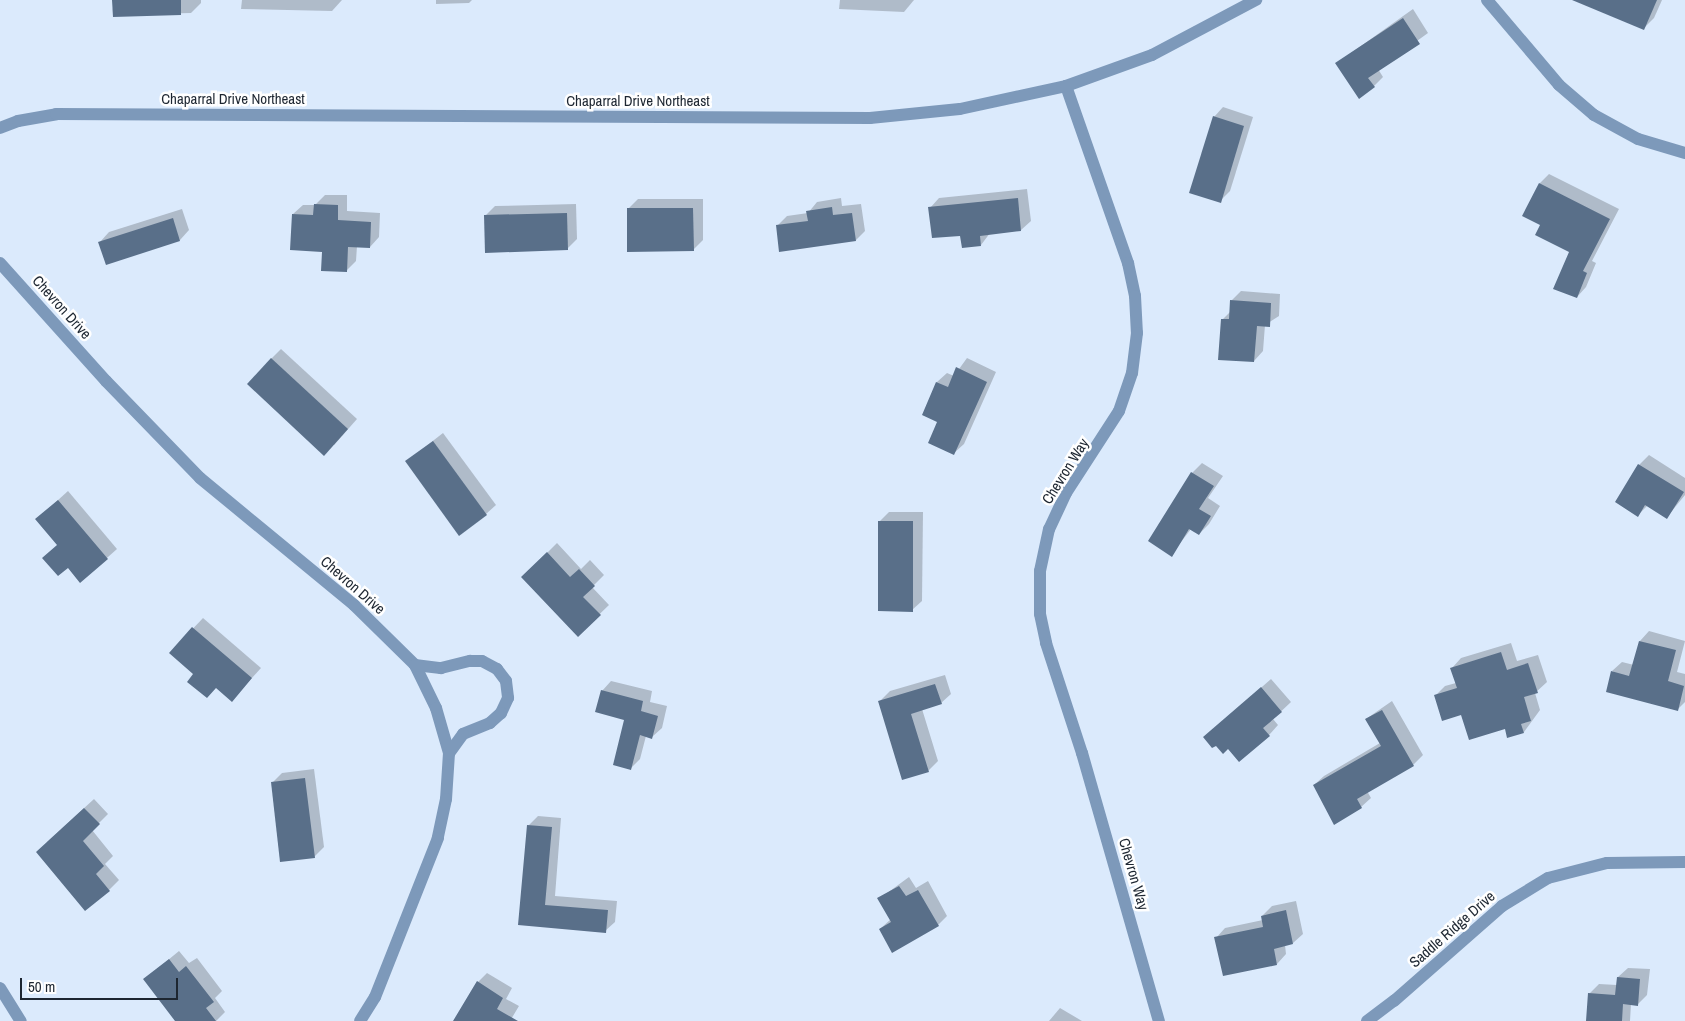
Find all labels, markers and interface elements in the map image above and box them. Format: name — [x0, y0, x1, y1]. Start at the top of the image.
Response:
street label: Chaparral Drive Northeast — [161, 90, 305, 108]
street label: Chaparral Drive Northeast — [566, 92, 710, 110]
street label: Chevron Drive — [29, 272, 95, 342]
street label: Chevron Way — [1038, 435, 1092, 507]
street label: Chevron Drive — [317, 552, 389, 618]
street label: Chevron Way — [1115, 836, 1153, 912]
street label: Saddle Ridge Drive — [1406, 887, 1498, 971]
scale bar — [22, 968, 180, 1000]
text: 50 m — [28, 976, 55, 997]

